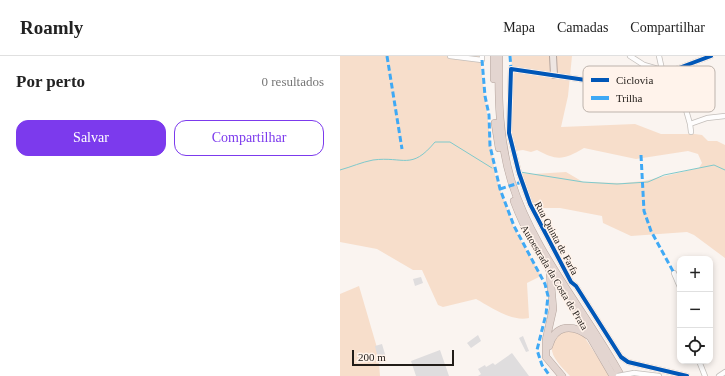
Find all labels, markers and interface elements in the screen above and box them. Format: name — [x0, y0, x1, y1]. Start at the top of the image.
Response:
text: Roamly — [20, 17, 83, 38]
text: Mapa — [503, 20, 535, 35]
text: Camadas — [557, 20, 608, 35]
text: Compartilhar — [630, 20, 705, 35]
legend — [583, 66, 715, 112]
text: Por perto — [16, 72, 85, 91]
text: 0 resultados — [262, 74, 324, 89]
text: Ciclovia — [616, 74, 653, 86]
text: Trilha — [616, 92, 643, 104]
button: Salvar — [16, 120, 166, 156]
button: Compartilhar — [174, 120, 324, 156]
street label: Rua Quinta de Farfa — [533, 200, 581, 277]
street label: Autoestrada da Costa de Prata — [519, 223, 591, 332]
map controls — [677, 256, 713, 364]
button: + — [677, 256, 713, 292]
button: − — [677, 292, 713, 328]
button: locate — [677, 328, 713, 364]
scale bar — [352, 348, 454, 367]
text: 200 m — [358, 351, 386, 363]

